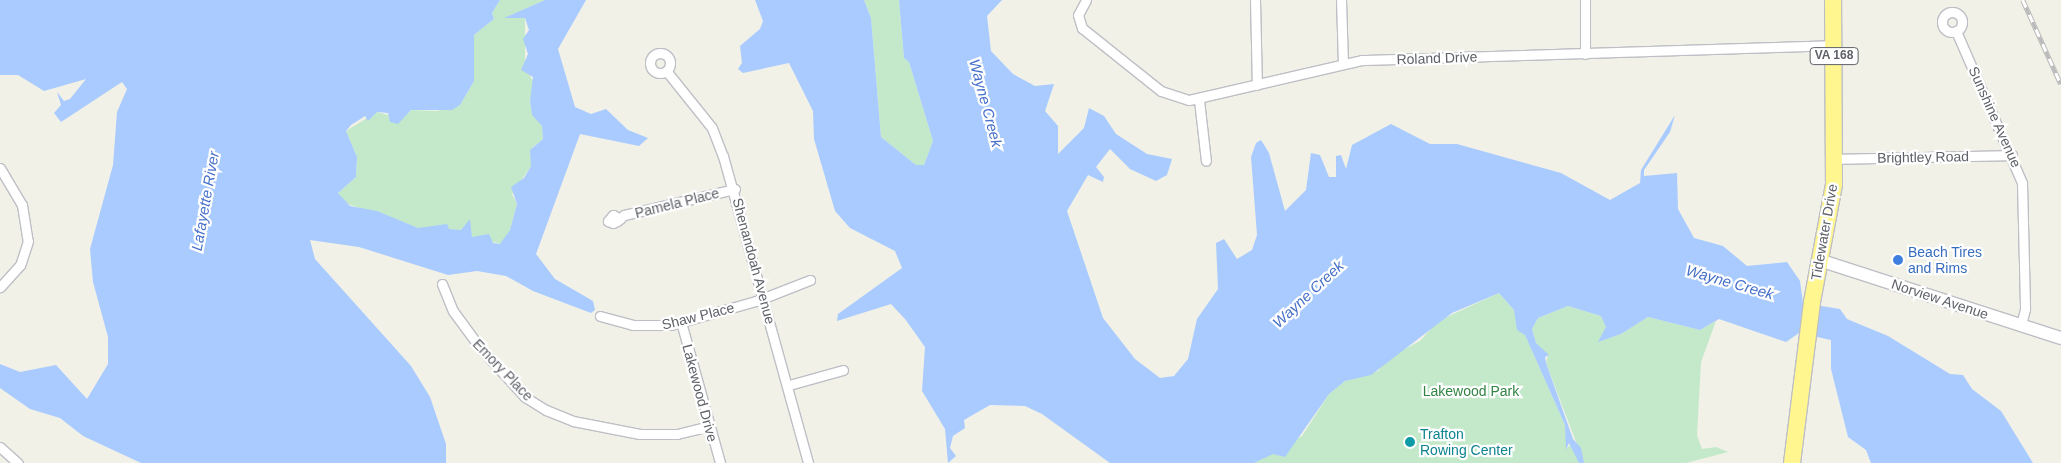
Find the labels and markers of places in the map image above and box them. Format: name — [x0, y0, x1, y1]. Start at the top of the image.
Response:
place label: Beach Tires and Rims — [1908, 244, 1982, 276]
marker: Beach Tires and Rims — [1892, 254, 1904, 266]
place label: Trafton Rowing Center — [1420, 426, 1513, 458]
marker: Trafton Rowing Center — [1404, 436, 1416, 448]

